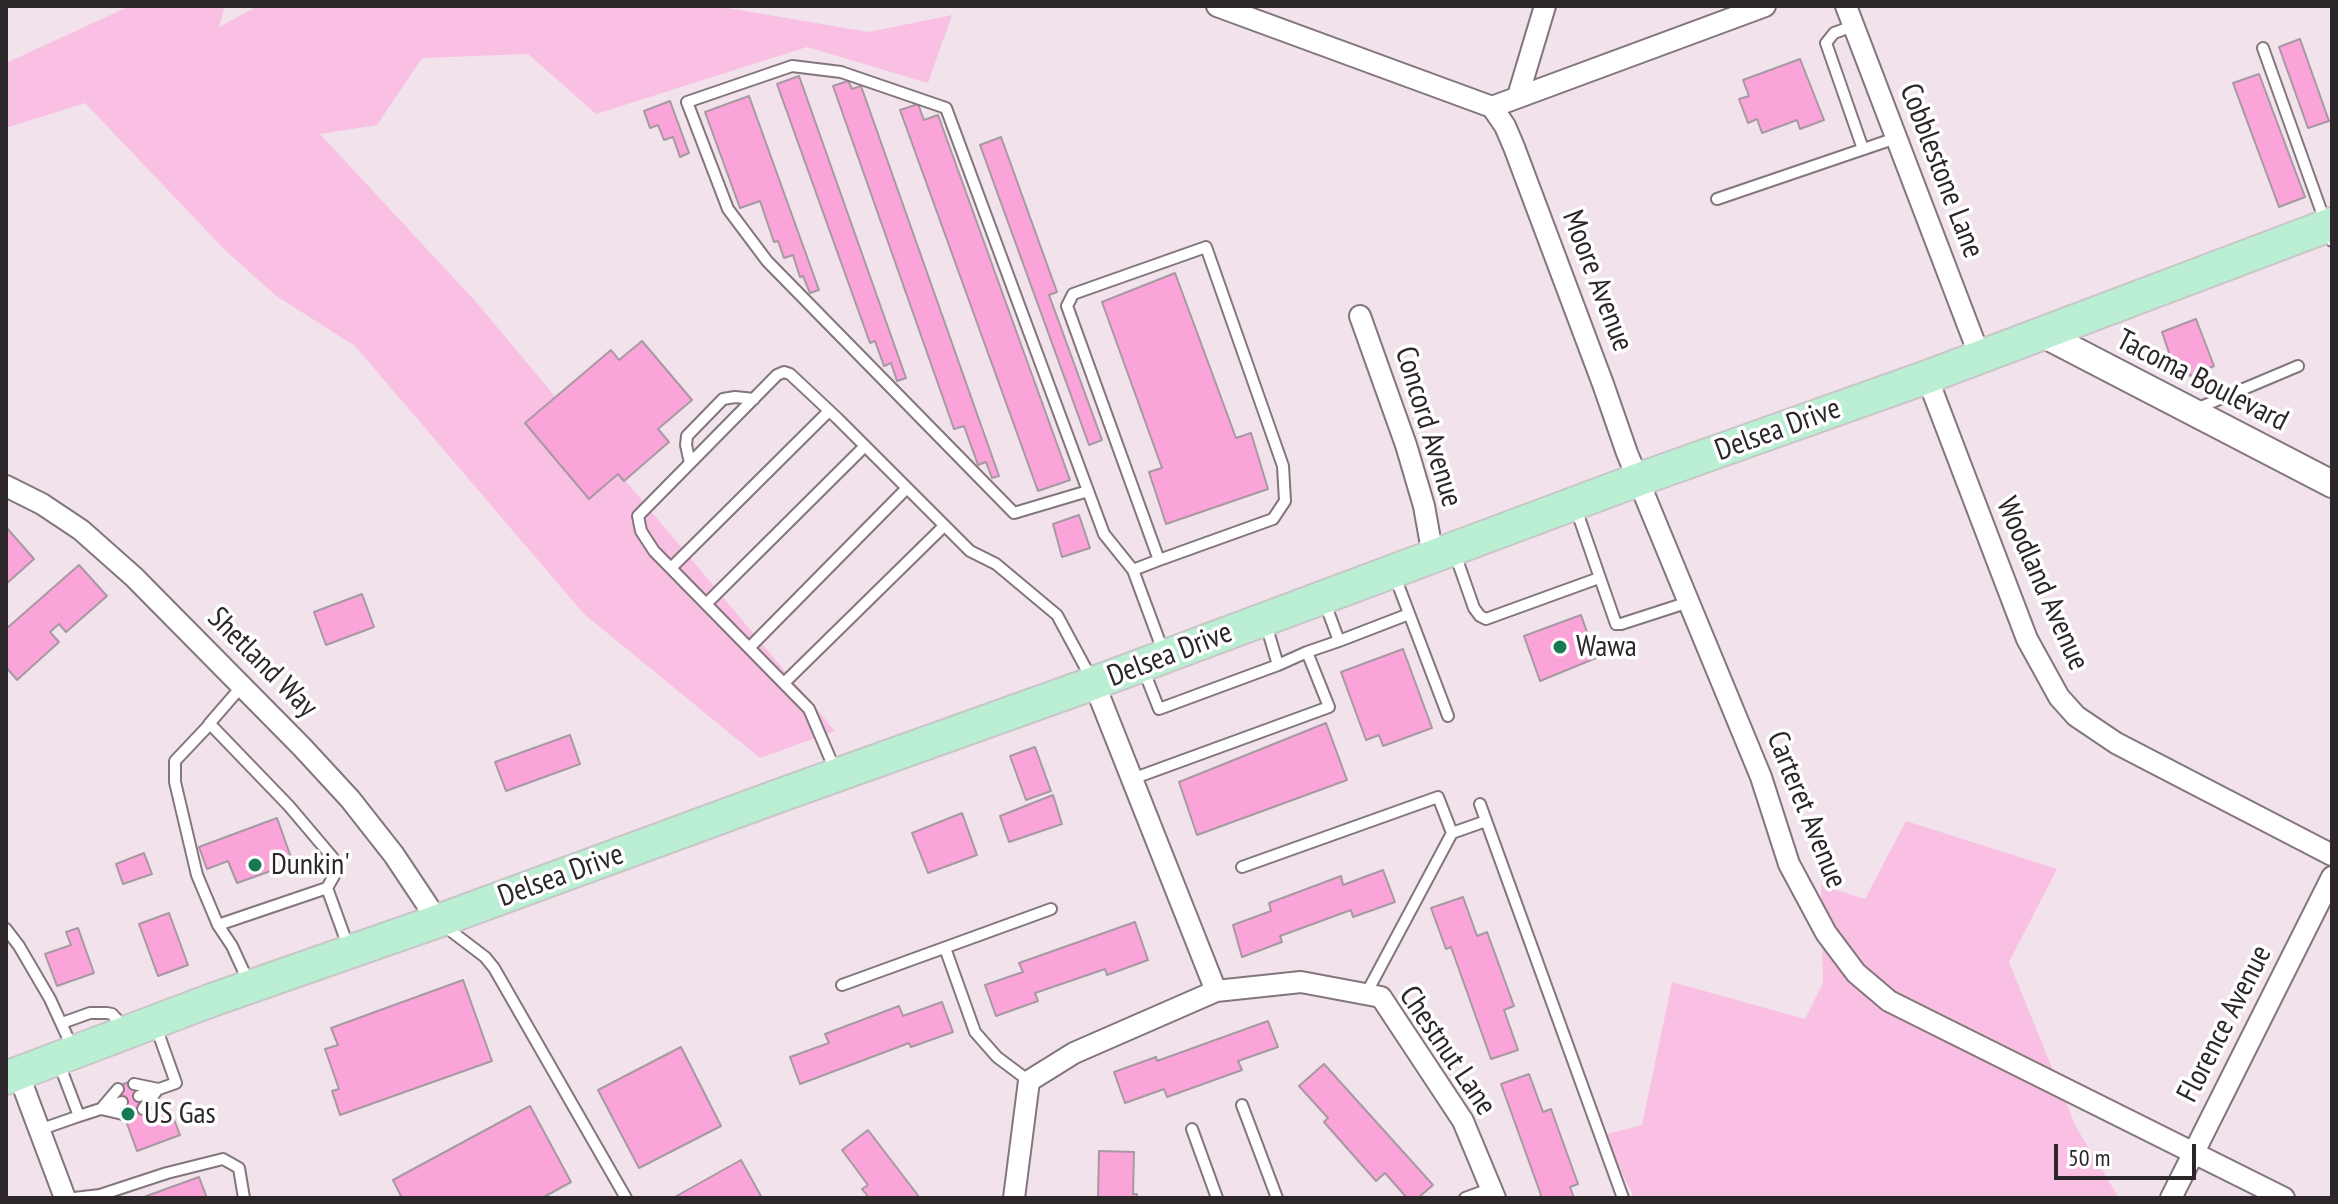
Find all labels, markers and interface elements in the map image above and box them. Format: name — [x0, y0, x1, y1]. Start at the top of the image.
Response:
street label: Cobblestone Lane — [1891, 79, 1991, 263]
street label: Moore Avenue — [1554, 206, 1640, 356]
street label: Tacoma Boulevard — [2110, 322, 2294, 440]
street label: Concord Avenue — [1387, 343, 1469, 511]
street label: Delsea Drive — [1711, 391, 1845, 469]
street label: Woodland Avenue — [1988, 492, 2096, 676]
street label: Shetland Way — [200, 601, 324, 725]
street label: Delsea Drive — [1103, 615, 1237, 695]
place label: Wawa — [1576, 629, 1637, 665]
marker: Wawa — [1551, 638, 1569, 656]
street label: Carteret Avenue — [1758, 726, 1854, 894]
street label: Delsea Drive — [494, 837, 628, 915]
place label: Dunkin' — [271, 847, 350, 883]
marker: Dunkin' — [246, 856, 264, 874]
street label: Florence Avenue — [2170, 940, 2280, 1108]
street label: Chestnut Lane — [1391, 980, 1503, 1122]
place label: US Gas — [144, 1096, 216, 1132]
marker: US Gas — [119, 1105, 137, 1123]
scale bar — [2058, 1128, 2200, 1178]
text: 50 m — [2068, 1142, 2110, 1173]

